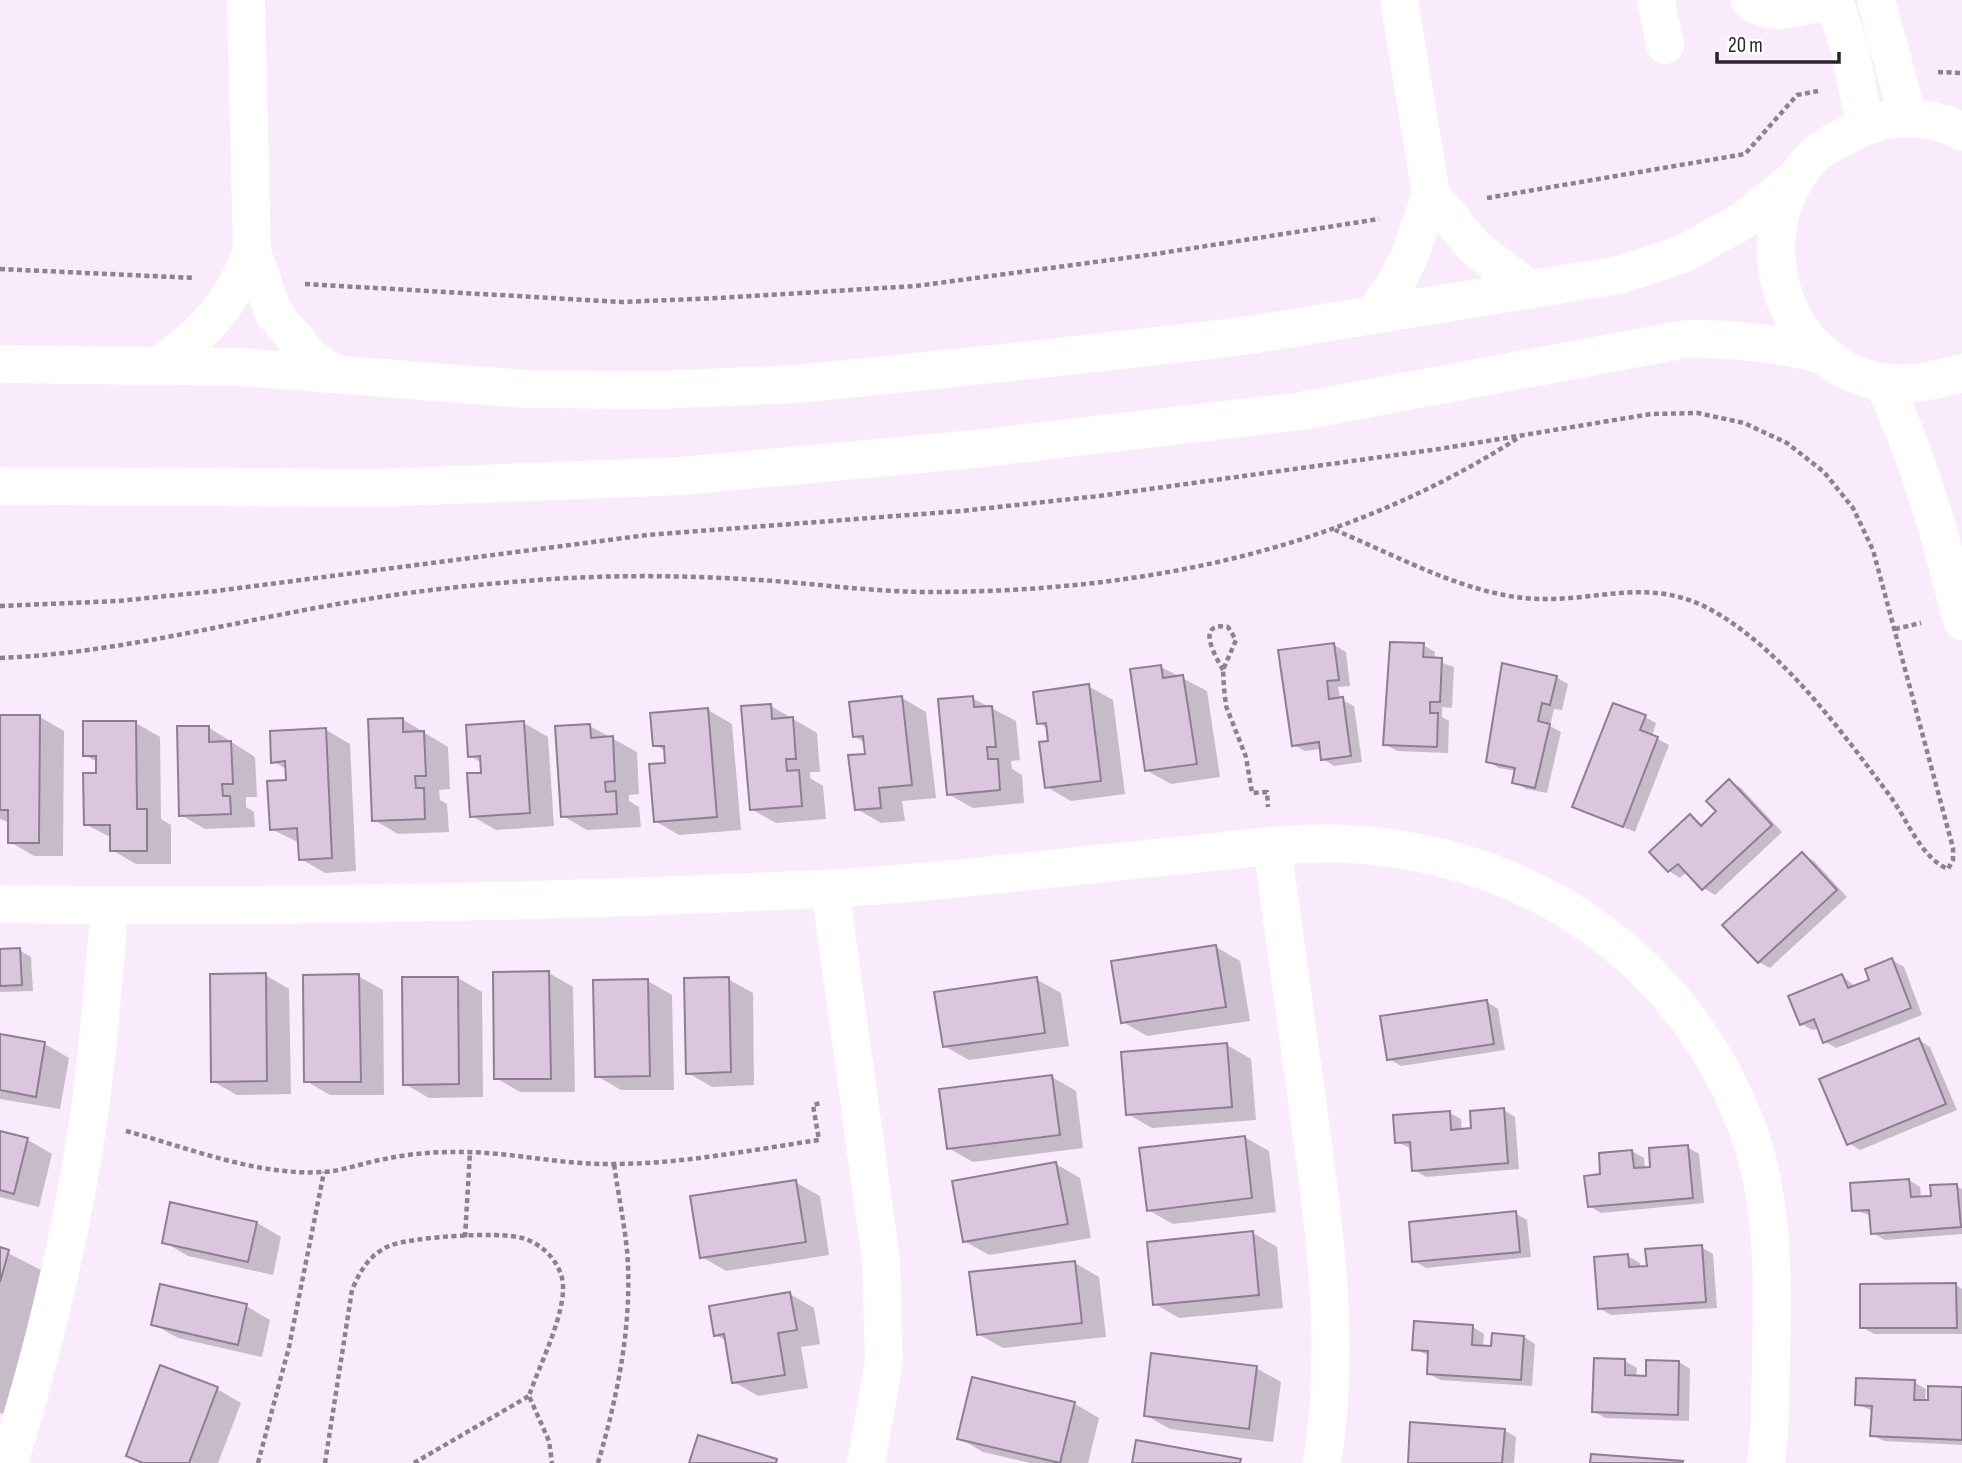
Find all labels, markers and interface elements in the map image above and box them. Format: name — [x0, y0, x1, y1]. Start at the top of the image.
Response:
scale bar — [1717, 21, 1840, 65]
text: 20 m — [1728, 33, 1763, 58]

